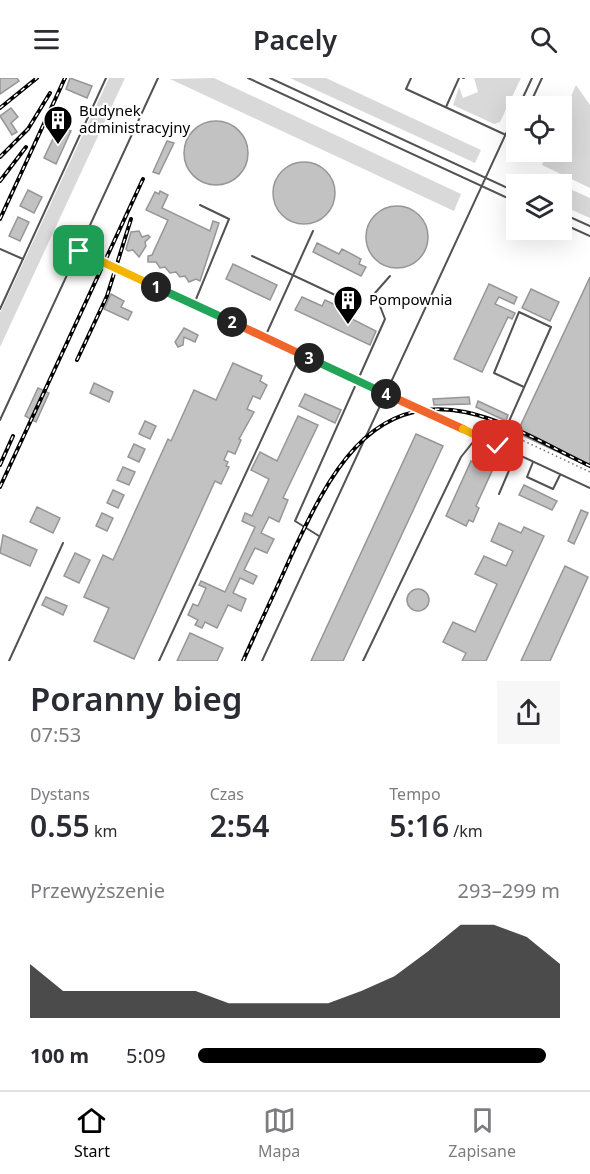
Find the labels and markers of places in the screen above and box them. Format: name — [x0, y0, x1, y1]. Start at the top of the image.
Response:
place label: Budynek administracyjny — [79, 100, 191, 137]
building icon: Budynek administracyjny — [42, 104, 74, 146]
pin — [53, 225, 104, 276]
pin: 1 — [141, 272, 171, 302]
building icon: Pompownia — [332, 284, 364, 326]
place label: Pompownia — [369, 289, 453, 309]
pin: 2 — [217, 307, 247, 337]
pin: 3 — [294, 343, 324, 373]
pin: 4 — [371, 379, 401, 409]
pin — [472, 420, 523, 471]

